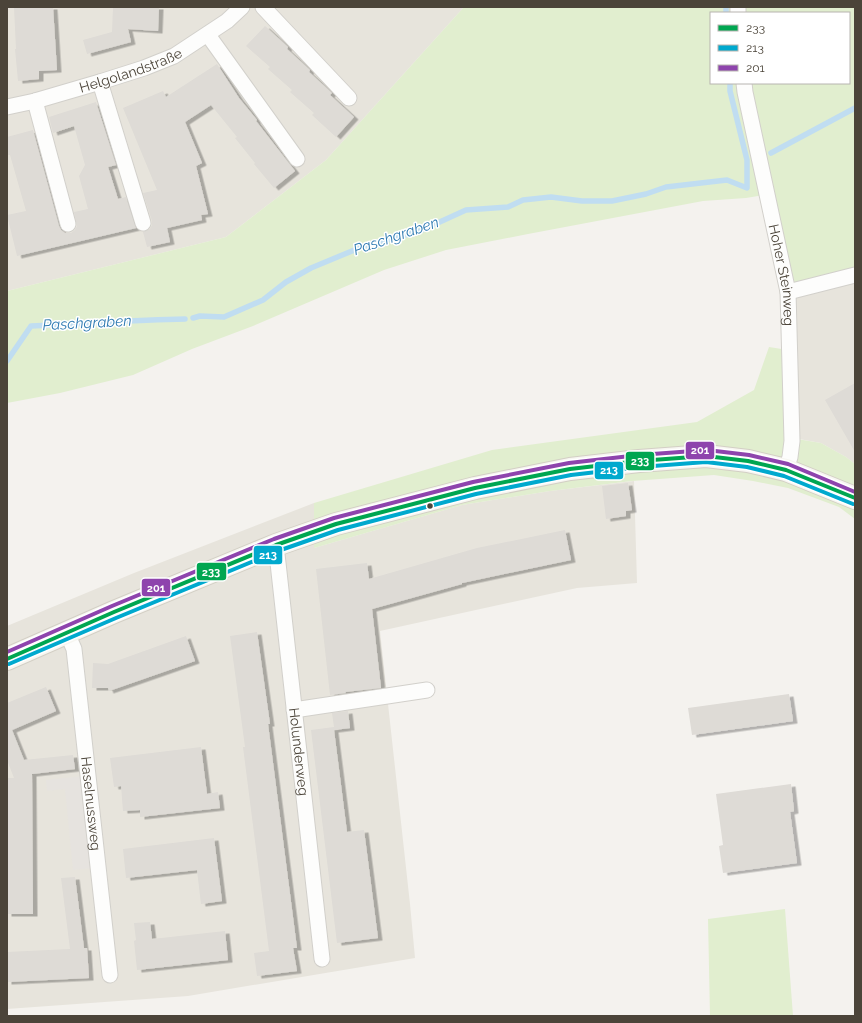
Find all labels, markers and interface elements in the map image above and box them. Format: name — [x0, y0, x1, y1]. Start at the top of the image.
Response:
legend — [710, 12, 850, 84]
text: 233 — [746, 21, 765, 35]
text: 213 — [746, 41, 764, 55]
street label: Helgolandstraße — [77, 45, 185, 96]
text: 201 — [746, 61, 765, 75]
water label: Paschgraben — [351, 213, 441, 259]
street label: Hoher Steinweg — [766, 223, 797, 326]
water label: Paschgraben — [42, 312, 132, 334]
line badge: 201 — [685, 441, 715, 460]
text: 201 — [691, 444, 710, 457]
line badge: 233 — [625, 451, 655, 471]
text: 233 — [631, 455, 649, 468]
line badge: 213 — [594, 461, 624, 480]
text: 213 — [600, 464, 618, 477]
unlabelled marker — [425, 501, 435, 511]
line badge: 213 — [253, 545, 283, 565]
text: 213 — [259, 549, 277, 562]
line badge: 233 — [196, 562, 227, 581]
text: 233 — [202, 566, 220, 579]
line badge: 201 — [141, 578, 171, 597]
text: 201 — [147, 582, 166, 595]
street label: Holunderweg — [286, 707, 312, 797]
street label: Haselnussweg — [78, 756, 104, 851]

